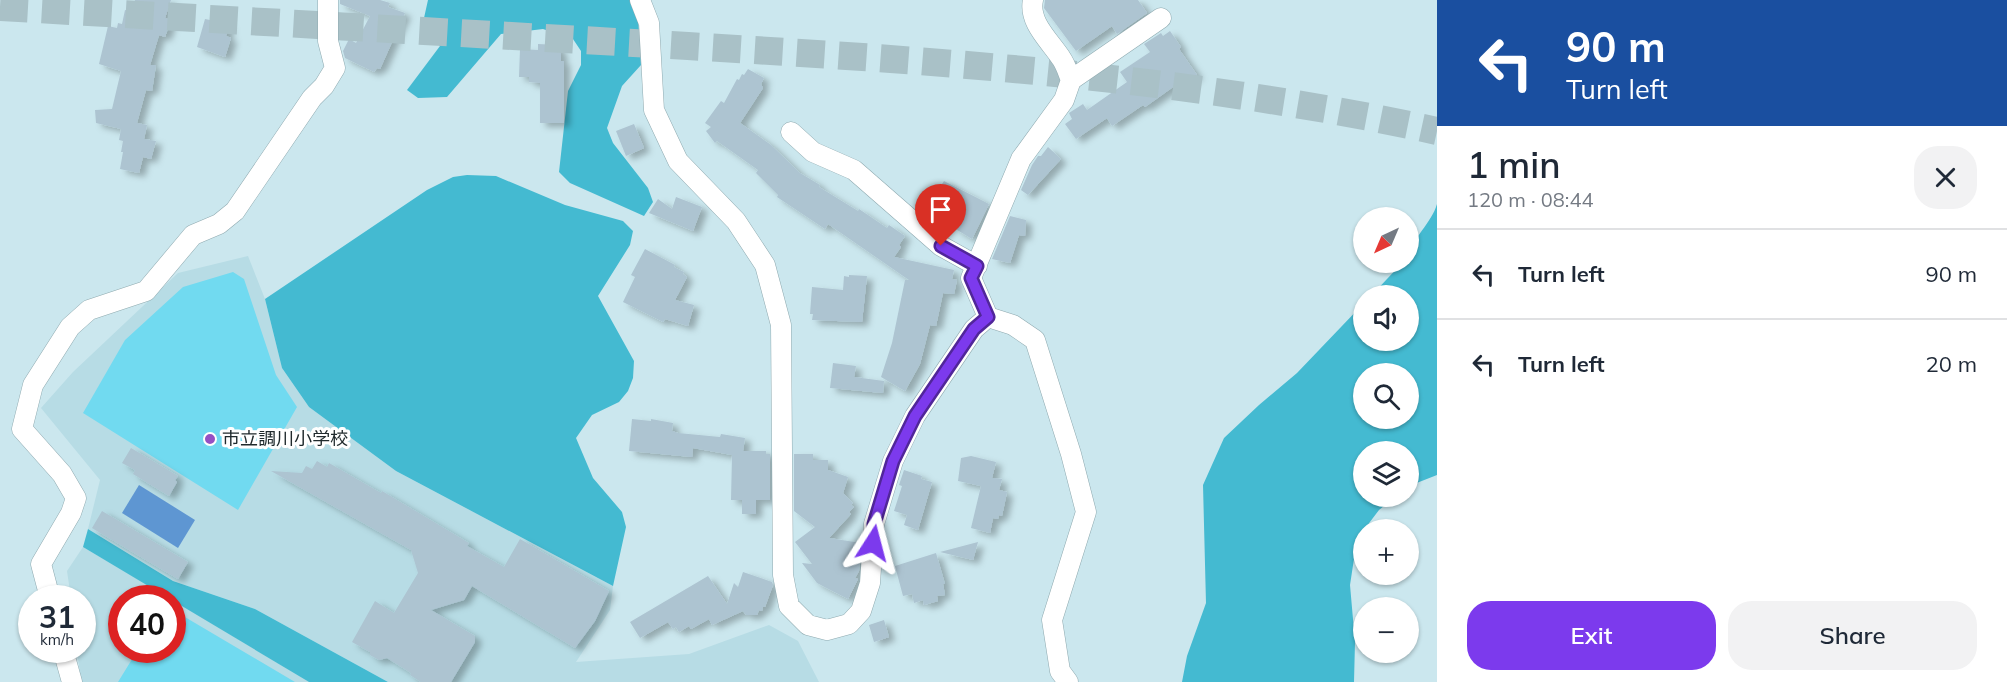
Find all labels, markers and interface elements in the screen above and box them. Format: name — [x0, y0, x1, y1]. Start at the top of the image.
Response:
text: 90 m — [1566, 20, 1666, 73]
icon: left — [1467, 24, 1545, 102]
text: Turn left — [1566, 72, 1668, 106]
text: 1 min — [1467, 142, 1561, 187]
button: close — [1914, 146, 1977, 209]
pin — [915, 184, 966, 246]
text: 120 m · 08:44 — [1467, 187, 1593, 212]
icon: arrive — [924, 193, 957, 226]
north arrow — [1353, 207, 1419, 273]
map controls — [1353, 207, 1419, 663]
icon: left — [1467, 258, 1500, 291]
text: Turn left — [1518, 260, 1605, 288]
text: 90 m — [1926, 260, 1977, 288]
button: sound — [1353, 285, 1419, 351]
icon: left — [1467, 348, 1500, 381]
text: Turn left — [1518, 350, 1605, 378]
text: 20 m — [1926, 350, 1977, 378]
button: search — [1353, 363, 1419, 429]
place label: 市立調川小学校 — [222, 427, 348, 450]
marker: 市立調川小学校 — [203, 432, 217, 446]
button: layers — [1353, 441, 1419, 507]
position arrow — [841, 511, 905, 575]
button: + — [1353, 519, 1419, 585]
speed limit sign: 40 — [108, 585, 186, 663]
button: − — [1353, 597, 1419, 663]
text: 31 — [39, 598, 75, 636]
button: Exit — [1467, 601, 1716, 670]
button: Share — [1728, 601, 1977, 670]
text: km/h — [40, 630, 74, 649]

